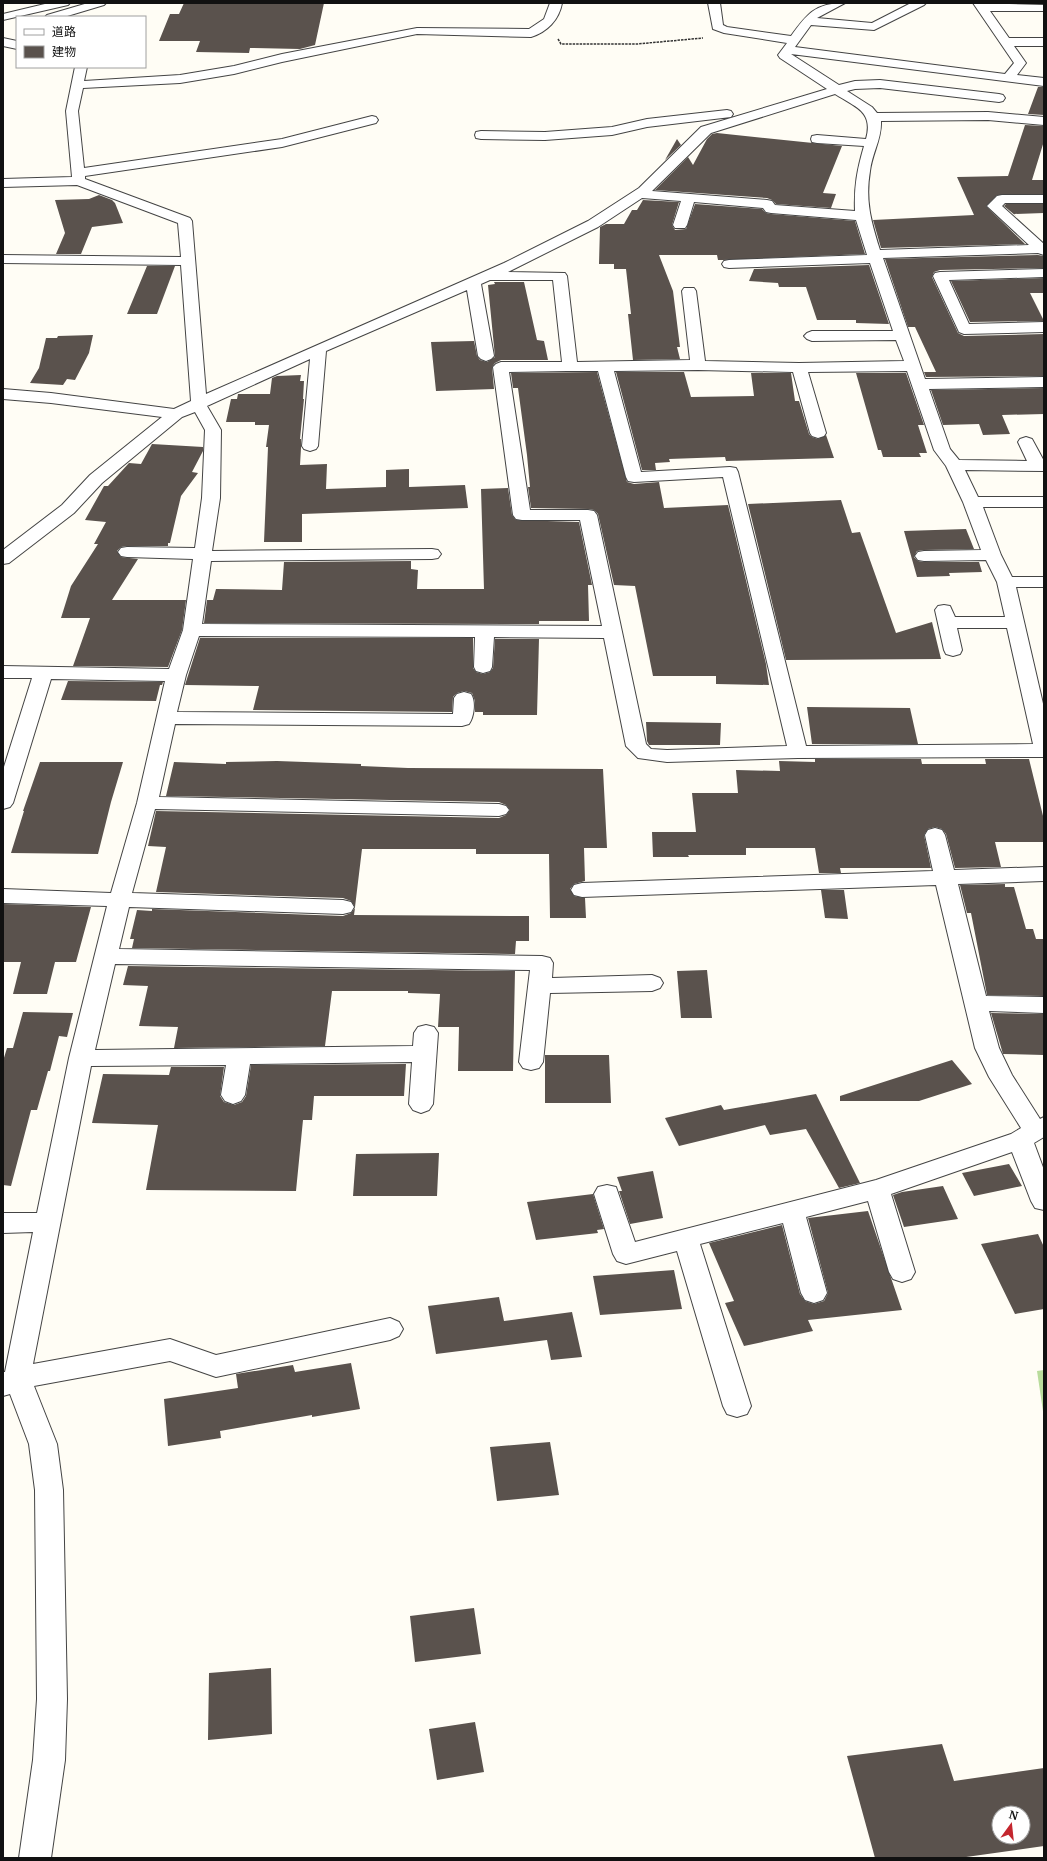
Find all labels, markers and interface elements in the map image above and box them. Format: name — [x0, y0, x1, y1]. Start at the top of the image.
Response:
legend — [16, 16, 146, 68]
text: 道路 — [52, 24, 76, 39]
text: 建物 — [52, 44, 76, 59]
north arrow — [991, 1805, 1031, 1845]
text: N — [1008, 1807, 1020, 1823]

